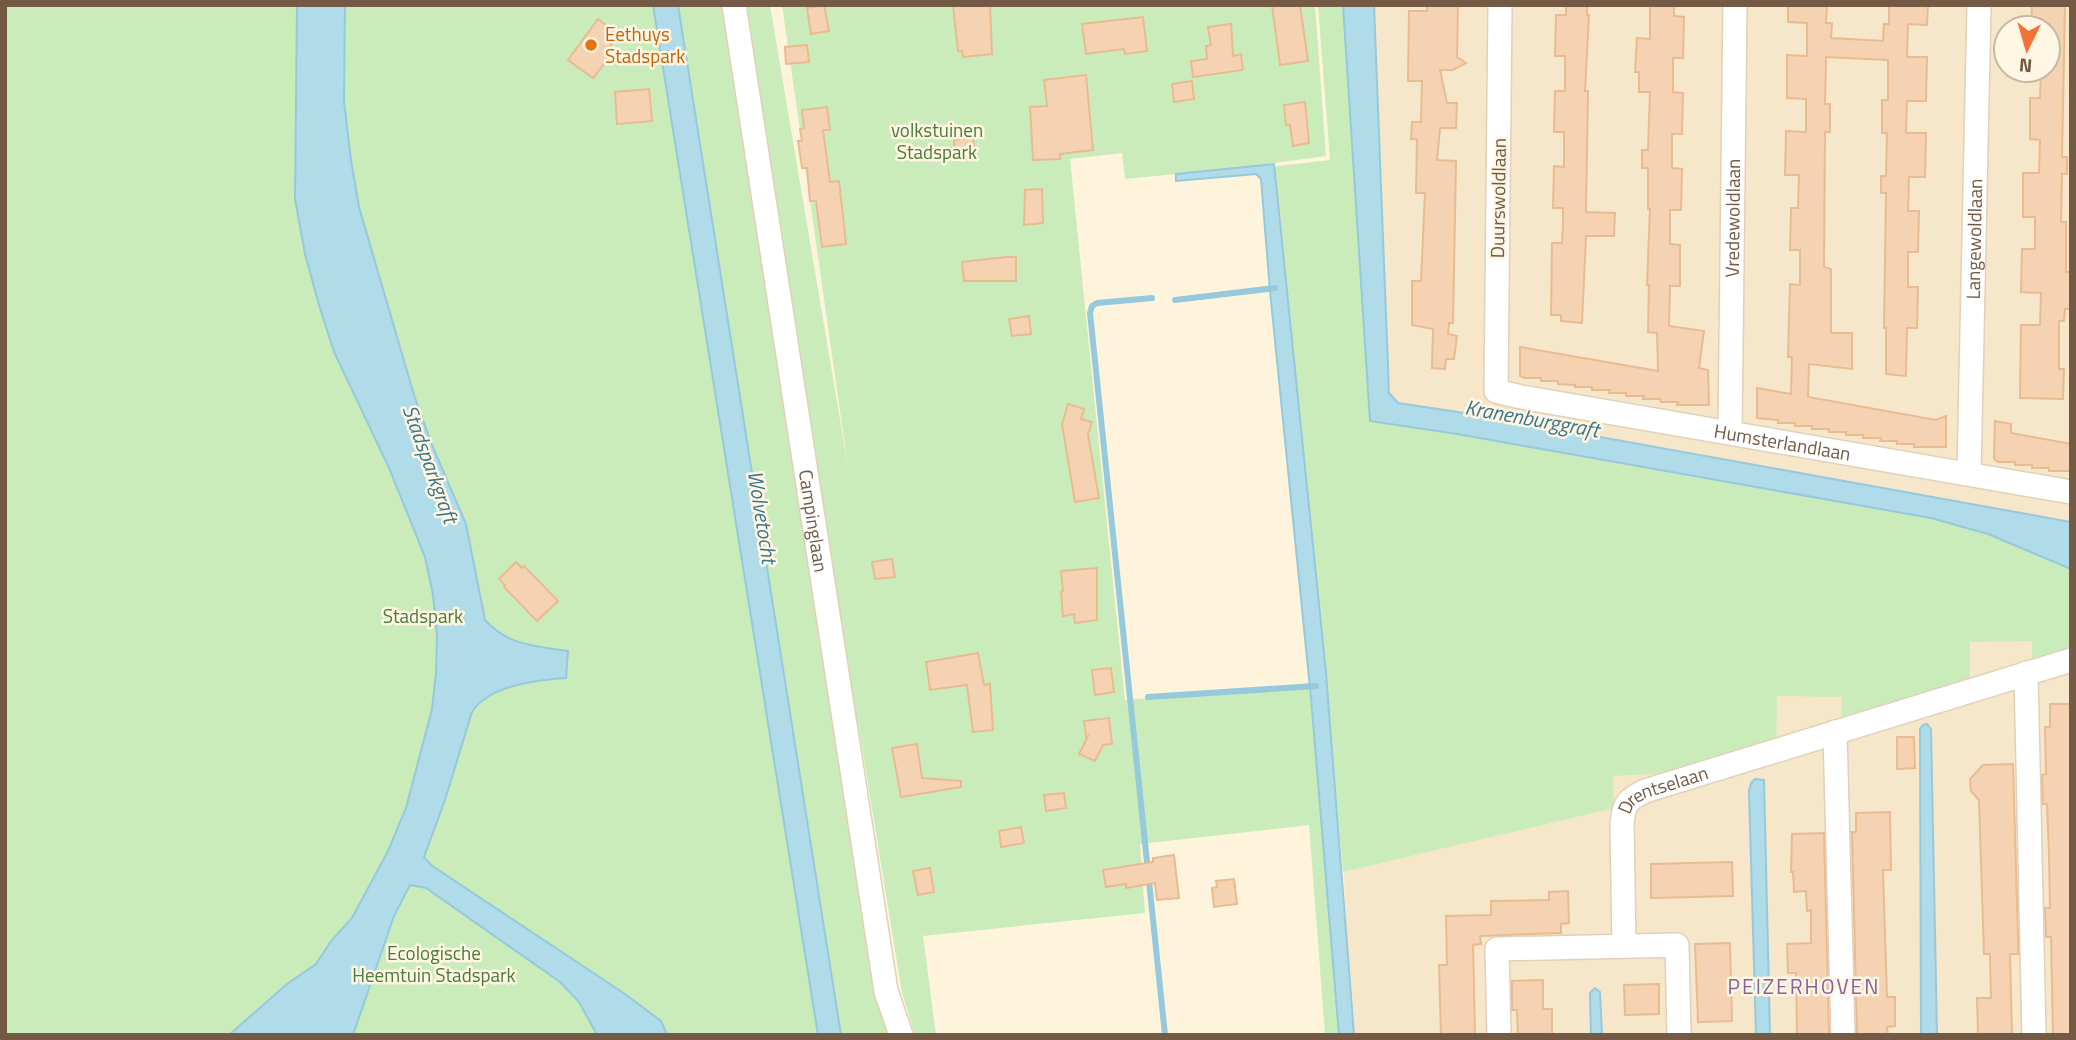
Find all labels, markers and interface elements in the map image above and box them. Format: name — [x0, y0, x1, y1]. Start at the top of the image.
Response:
north arrow — [1992, 14, 2062, 84]
place label: Eethuys Stadspark — [605, 19, 685, 70]
marker: Eethuys Stadspark — [583, 37, 599, 53]
text: N — [2018, 51, 2033, 81]
park label: volkstuinen Stadspark — [891, 115, 983, 166]
street label: Duurswoldlaan — [1482, 138, 1513, 258]
street label: Vredewoldlaan — [1717, 158, 1747, 278]
street label: Langewoldlaan — [1958, 178, 1989, 300]
water label: Kranenburggraft — [1463, 390, 1604, 446]
water label: Stadsparkgraft — [395, 400, 468, 529]
street label: Humsterlandlaan — [1712, 416, 1853, 468]
street label: Campinglaan — [792, 467, 836, 574]
water label: Wolvetocht — [740, 468, 786, 568]
park label: Stadspark — [383, 601, 463, 630]
street label: Drentselaan — [1609, 757, 1711, 818]
park label: Ecologische Heemtuin Stadspark — [352, 938, 516, 989]
district label: PEIZERHOVEN — [1728, 970, 1880, 1002]

